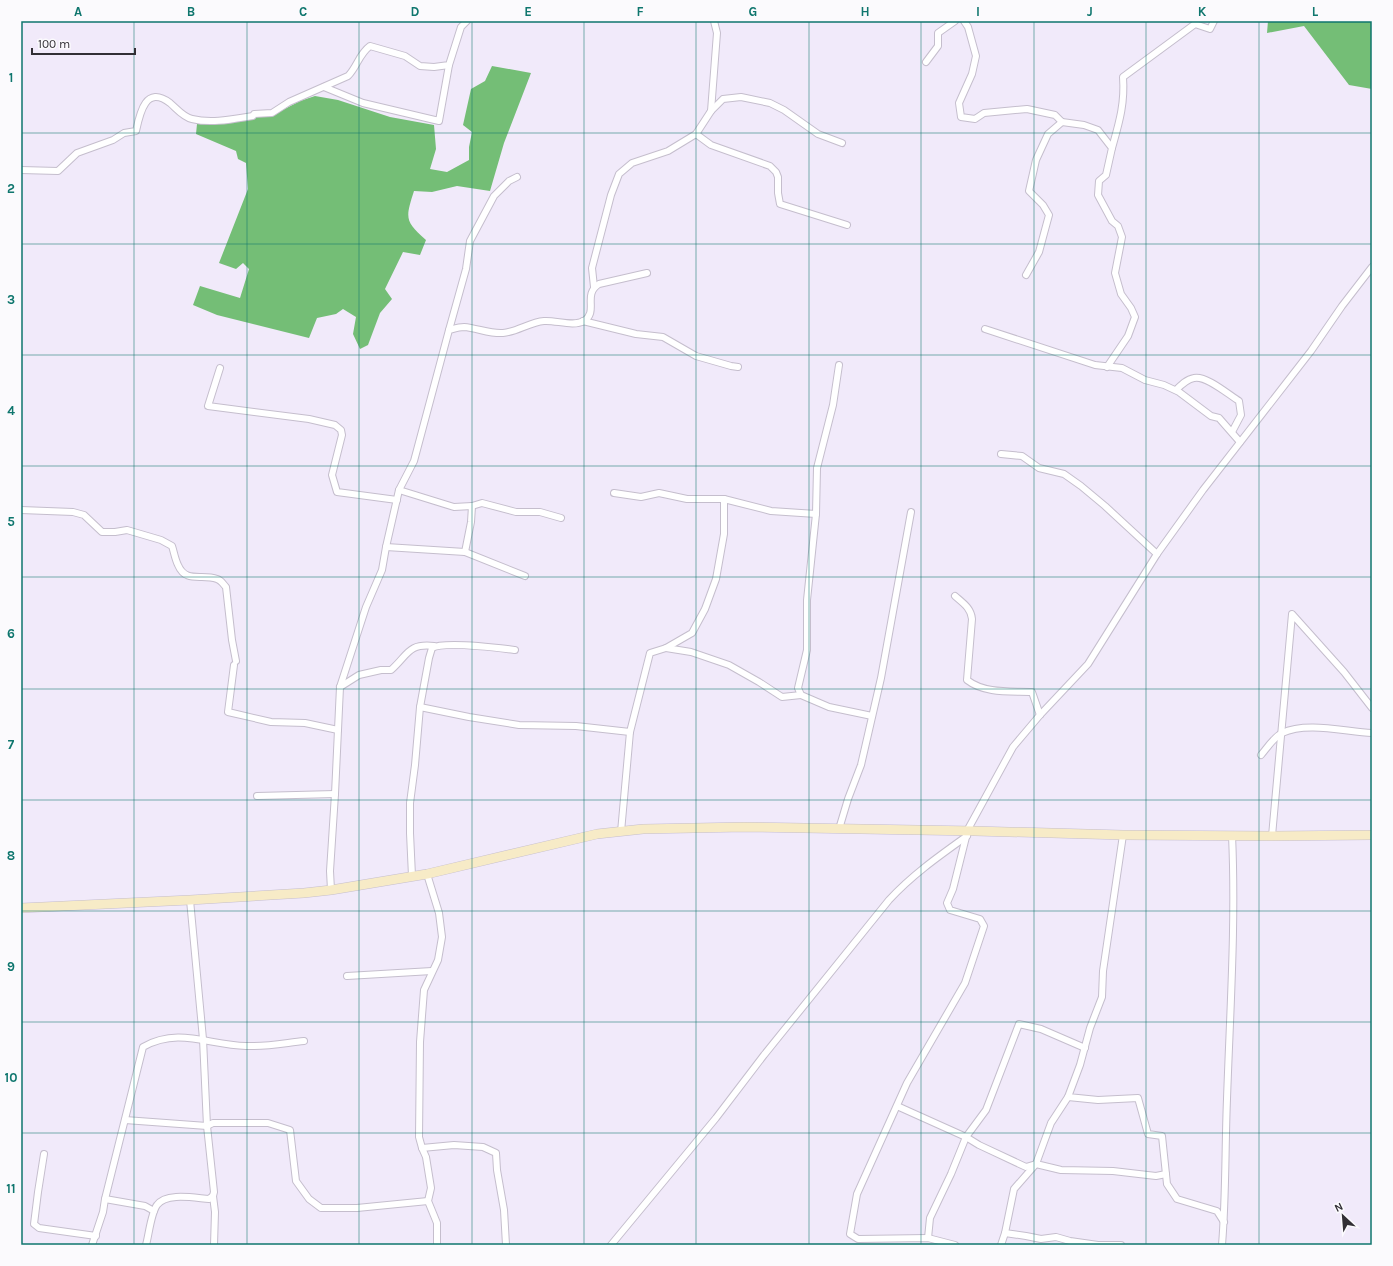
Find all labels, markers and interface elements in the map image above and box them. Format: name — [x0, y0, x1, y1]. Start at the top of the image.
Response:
text: A — [74, 4, 82, 19]
text: B — [187, 4, 195, 19]
text: C — [299, 4, 307, 19]
text: D — [411, 4, 420, 19]
text: E — [524, 4, 532, 19]
text: F — [636, 4, 644, 19]
text: G — [749, 4, 757, 19]
text: H — [860, 4, 870, 19]
text: I — [976, 4, 980, 19]
text: J — [1087, 4, 1093, 19]
text: K — [1198, 4, 1207, 19]
text: L — [1312, 4, 1319, 19]
scale bar — [32, 30, 135, 56]
text: 100 m — [38, 37, 70, 51]
text: 1 — [9, 70, 13, 85]
text: 2 — [7, 181, 15, 196]
text: 3 — [7, 292, 15, 307]
text: 4 — [7, 403, 15, 418]
text: 5 — [7, 514, 15, 529]
text: 6 — [7, 626, 15, 641]
text: 7 — [8, 737, 15, 752]
text: 8 — [7, 848, 15, 863]
text: 9 — [7, 959, 15, 974]
text: 10 — [5, 1070, 17, 1085]
text: 11 — [6, 1181, 16, 1196]
north arrow — [1323, 1196, 1363, 1236]
text: N — [1332, 1200, 1345, 1215]

